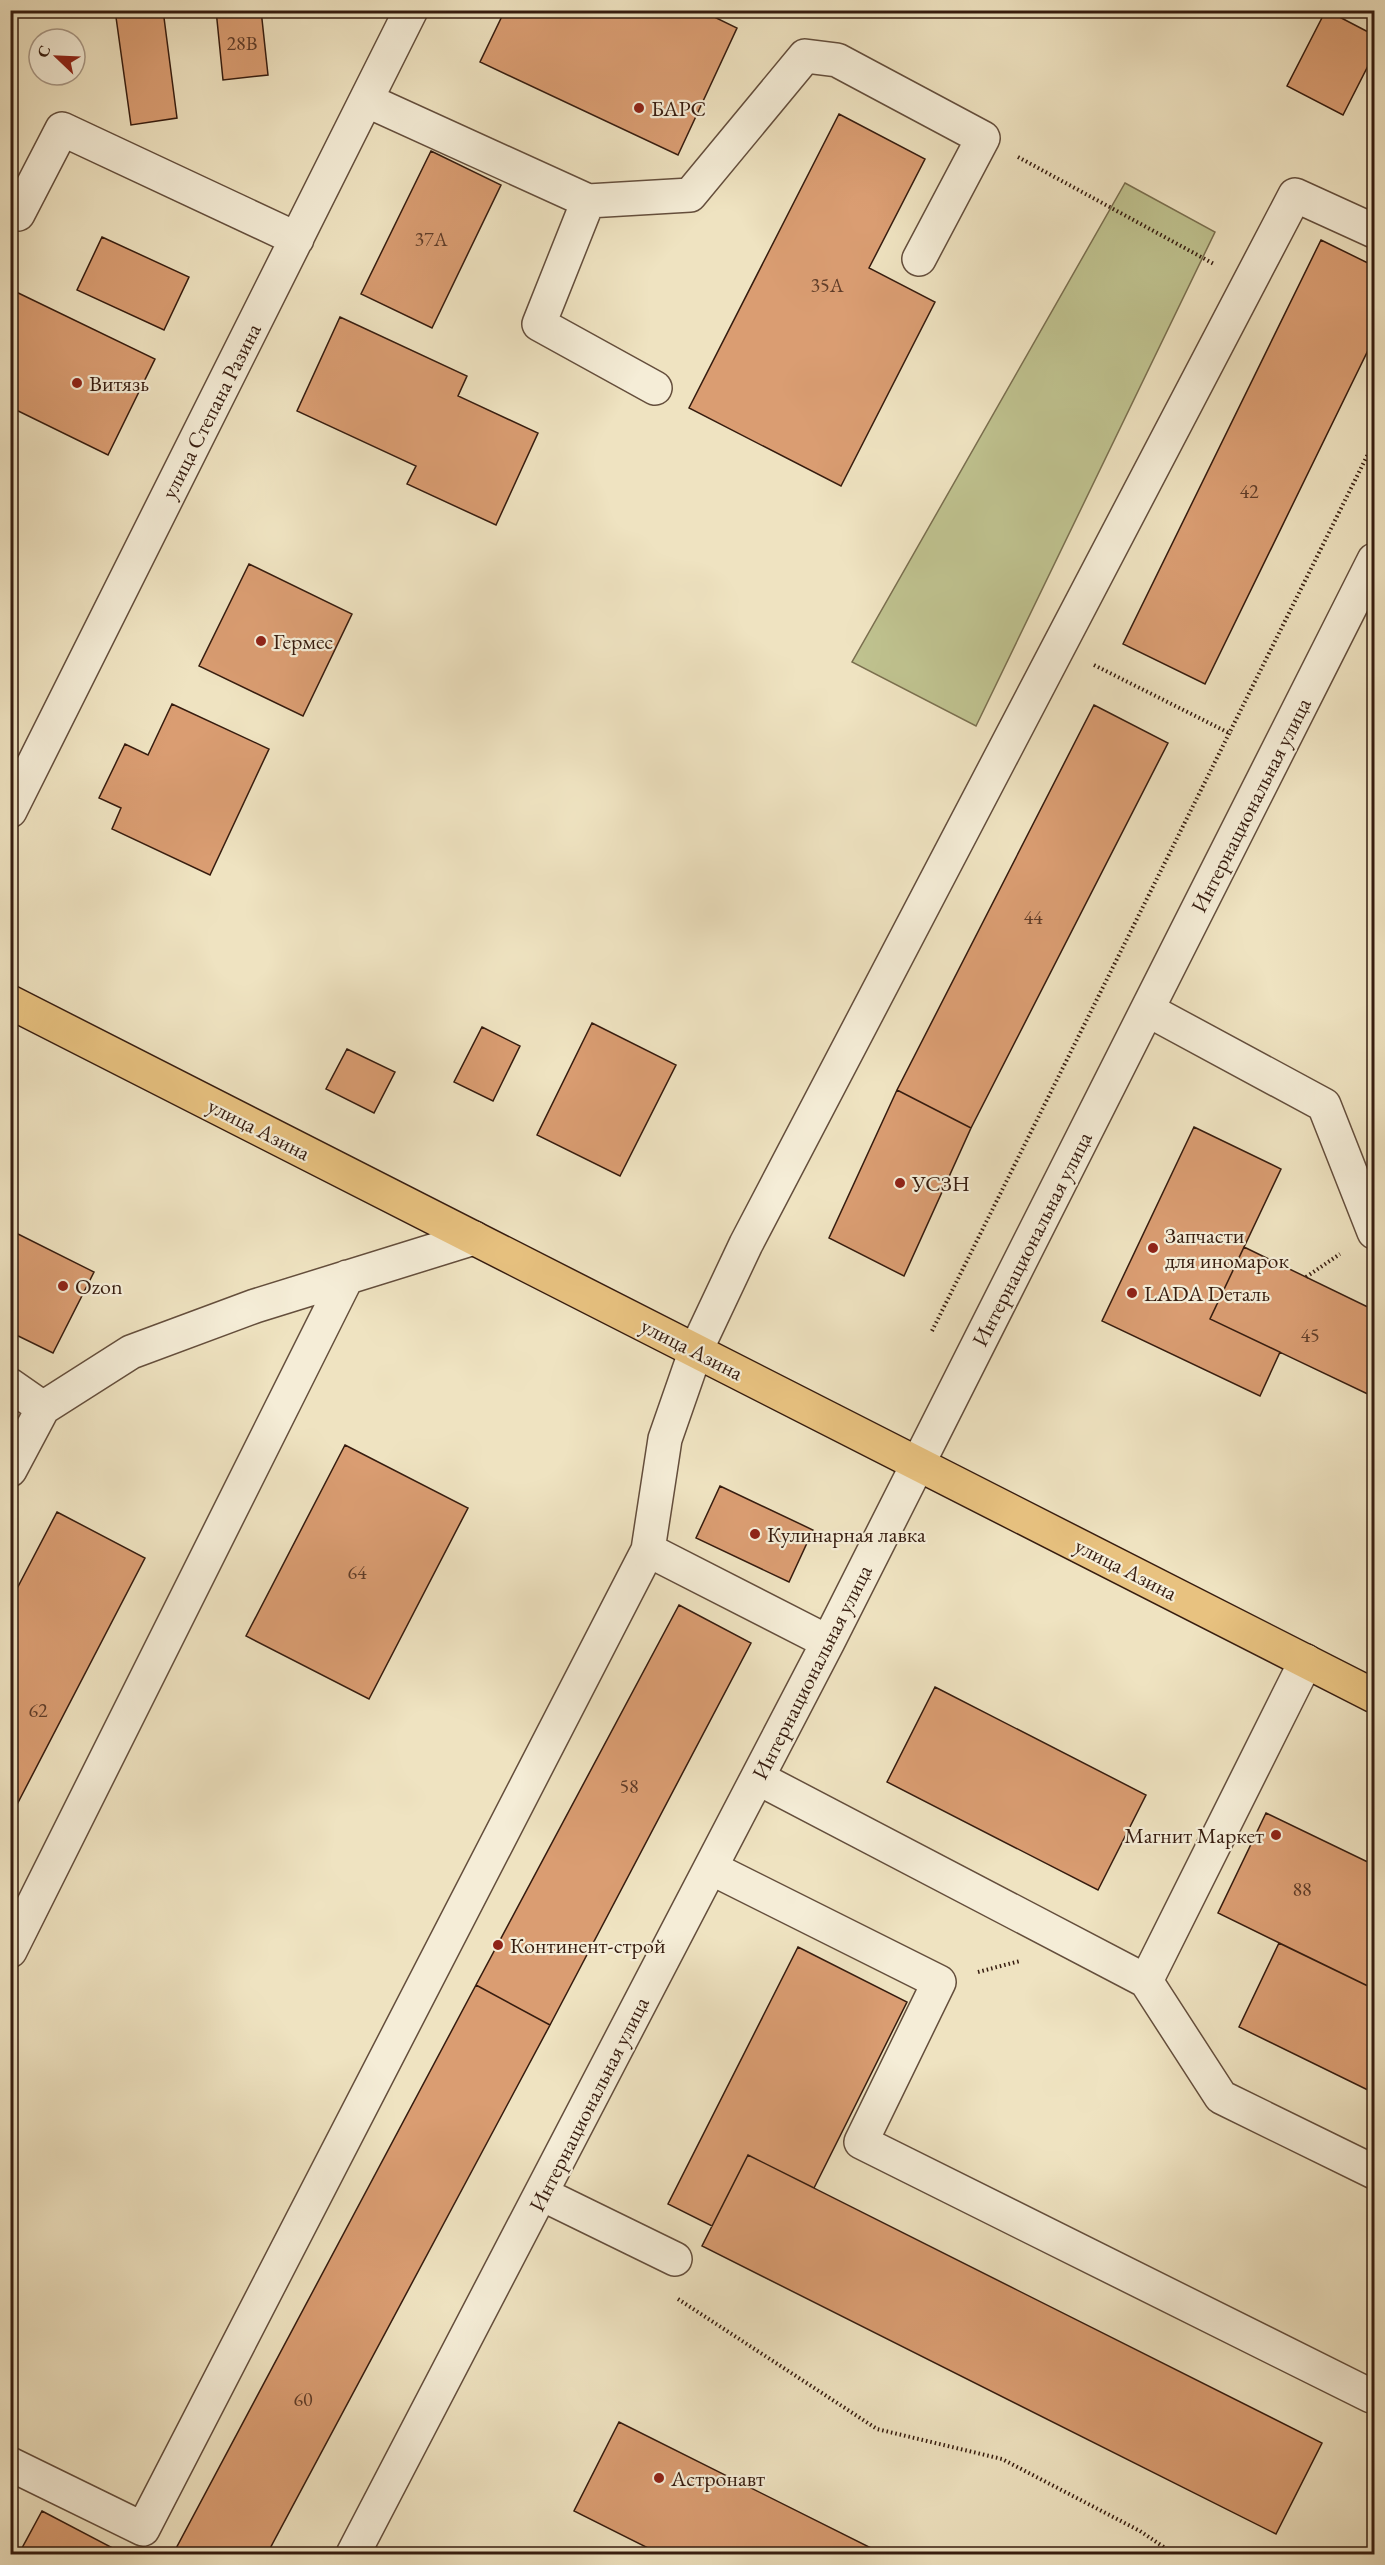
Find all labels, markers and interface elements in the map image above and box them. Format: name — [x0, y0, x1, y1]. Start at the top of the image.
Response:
north arrow — [27, 27, 87, 87]
house number: 28В — [227, 30, 257, 56]
text: С — [32, 42, 56, 61]
place label: БАРС — [651, 94, 706, 123]
marker: БАРС — [632, 101, 646, 115]
house number: 37А — [414, 226, 448, 252]
house number: 35А — [810, 272, 844, 298]
street label: улица Степана Разина — [154, 318, 268, 504]
place label: Витязь — [89, 369, 149, 398]
marker: Витязь — [70, 376, 84, 390]
house number: 42 — [1239, 478, 1259, 504]
place label: Гермес — [273, 627, 333, 656]
marker: Гермес — [254, 634, 268, 648]
street label: Интернациональная улица — [1184, 692, 1318, 917]
house number: 44 — [1023, 904, 1043, 930]
street label: улица Азина — [203, 1091, 315, 1167]
street label: Интернациональная улица — [965, 1126, 1099, 1351]
place label: УСЗН — [911, 1169, 970, 1198]
marker: УСЗН — [893, 1176, 907, 1190]
place label: Запчасти для иномарок — [1165, 1221, 1289, 1275]
marker: Запчасти для иномарок — [1146, 1241, 1160, 1255]
place label: Ozon — [75, 1272, 123, 1301]
marker: Ozon — [56, 1279, 70, 1293]
place label: LADA Dеталь — [1144, 1279, 1270, 1308]
marker: LADA Dеталь — [1125, 1286, 1139, 1300]
street label: улица Азина — [636, 1311, 748, 1387]
house number: 45 — [1300, 1322, 1320, 1348]
place label: Кулинарная лавка — [767, 1520, 926, 1549]
marker: Кулинарная лавка — [748, 1527, 762, 1541]
street label: улица Азина — [1070, 1531, 1182, 1607]
house number: 64 — [347, 1559, 367, 1585]
street label: Интернациональная улица — [745, 1559, 879, 1784]
house number: 62 — [28, 1697, 48, 1723]
house number: 58 — [619, 1773, 639, 1799]
place label: Магнит Маркет — [1124, 1821, 1264, 1850]
marker: Магнит Маркет — [1269, 1828, 1283, 1842]
house number: 88 — [1292, 1876, 1312, 1902]
place label: Континент-строй — [510, 1931, 666, 1960]
marker: Континент-строй — [491, 1938, 505, 1952]
street label: Интернациональная улица — [522, 1991, 656, 2216]
house number: 60 — [293, 2386, 313, 2412]
place label: Астронавт — [670, 2464, 765, 2493]
marker: Астронавт — [652, 2471, 666, 2485]

